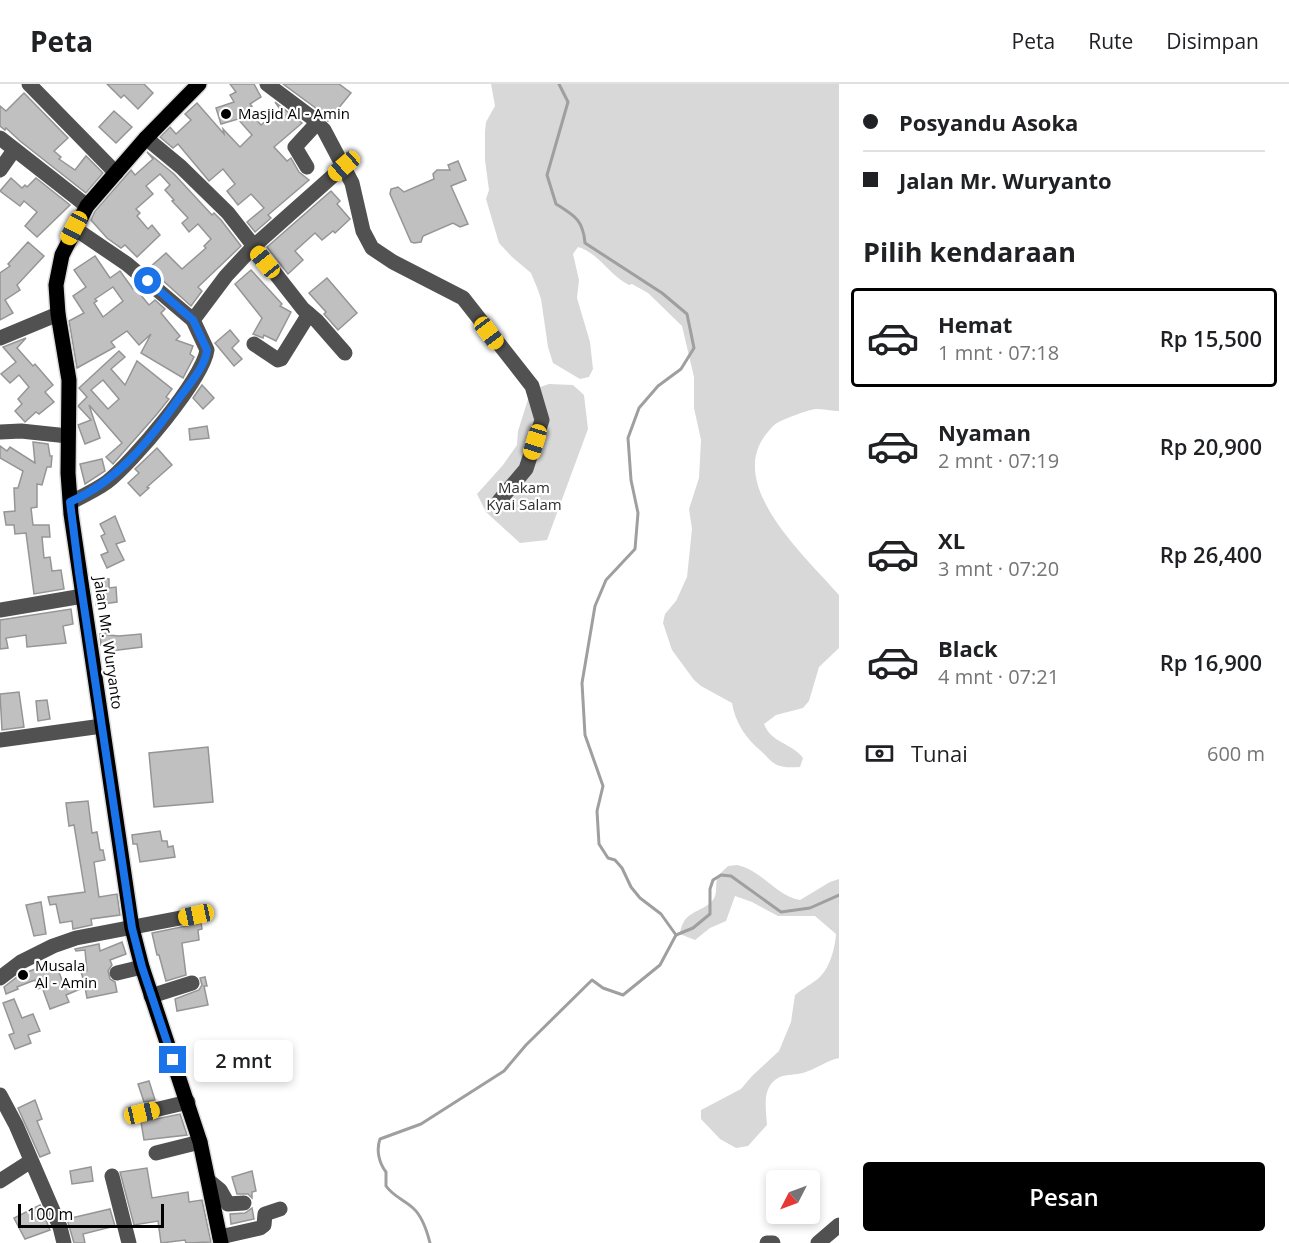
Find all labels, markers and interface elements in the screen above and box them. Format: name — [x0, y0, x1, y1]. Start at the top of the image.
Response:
text: Peta — [30, 22, 93, 60]
text: Peta — [1012, 27, 1055, 55]
text: Rute — [1088, 27, 1133, 55]
text: Disimpan — [1166, 27, 1259, 55]
place label: Masjid Al - Amin — [238, 103, 350, 123]
marker: Masjid Al - Amin — [219, 107, 233, 121]
text: Posyandu Asoka — [899, 107, 1078, 137]
car — [325, 147, 363, 185]
text: Jalan Mr. Wuryanto — [899, 165, 1112, 195]
car — [58, 208, 90, 248]
text: Pilih kendaraan — [863, 233, 1076, 270]
car — [247, 242, 283, 282]
route start — [134, 267, 161, 294]
text: Hemat — [938, 309, 1012, 339]
icon: car — [866, 311, 920, 365]
car — [471, 313, 507, 353]
text: Rp 15,500 — [1160, 323, 1262, 353]
text: 1 mnt · 07:18 — [938, 339, 1059, 366]
text: Nyaman — [938, 417, 1031, 447]
icon: car — [866, 419, 920, 473]
car — [521, 422, 549, 462]
text: Rp 20,900 — [1160, 431, 1262, 461]
text: 2 mnt · 07:19 — [938, 447, 1059, 474]
park label: Makam Kyai Salam — [486, 477, 562, 514]
text: XL — [938, 525, 965, 555]
icon: car — [866, 527, 920, 581]
text: Rp 26,400 — [1160, 539, 1262, 569]
text: 3 mnt · 07:20 — [938, 555, 1059, 582]
street label: Jalan Mr. Wuryanto — [90, 573, 128, 710]
text: Black — [938, 633, 998, 663]
icon: car — [866, 635, 920, 689]
text: Rp 16,900 — [1160, 647, 1262, 677]
text: 4 mnt · 07:21 — [938, 663, 1059, 690]
icon: cash — [863, 737, 896, 770]
text: Tunai — [911, 738, 968, 768]
text: 600 m — [1207, 740, 1265, 767]
car — [177, 902, 215, 928]
place label: Musala Al - Amin — [35, 955, 97, 992]
marker: Musala Al - Amin — [16, 968, 30, 982]
callout: 2 mnt — [194, 1039, 293, 1081]
route end — [159, 1046, 186, 1073]
text: 2 mnt — [215, 1047, 272, 1074]
car — [122, 1100, 162, 1126]
button: Pesan — [863, 1162, 1265, 1231]
north arrow — [766, 1170, 820, 1224]
map controls — [766, 1170, 820, 1224]
scale bar — [18, 1201, 164, 1228]
text: 100 m — [27, 1203, 73, 1225]

